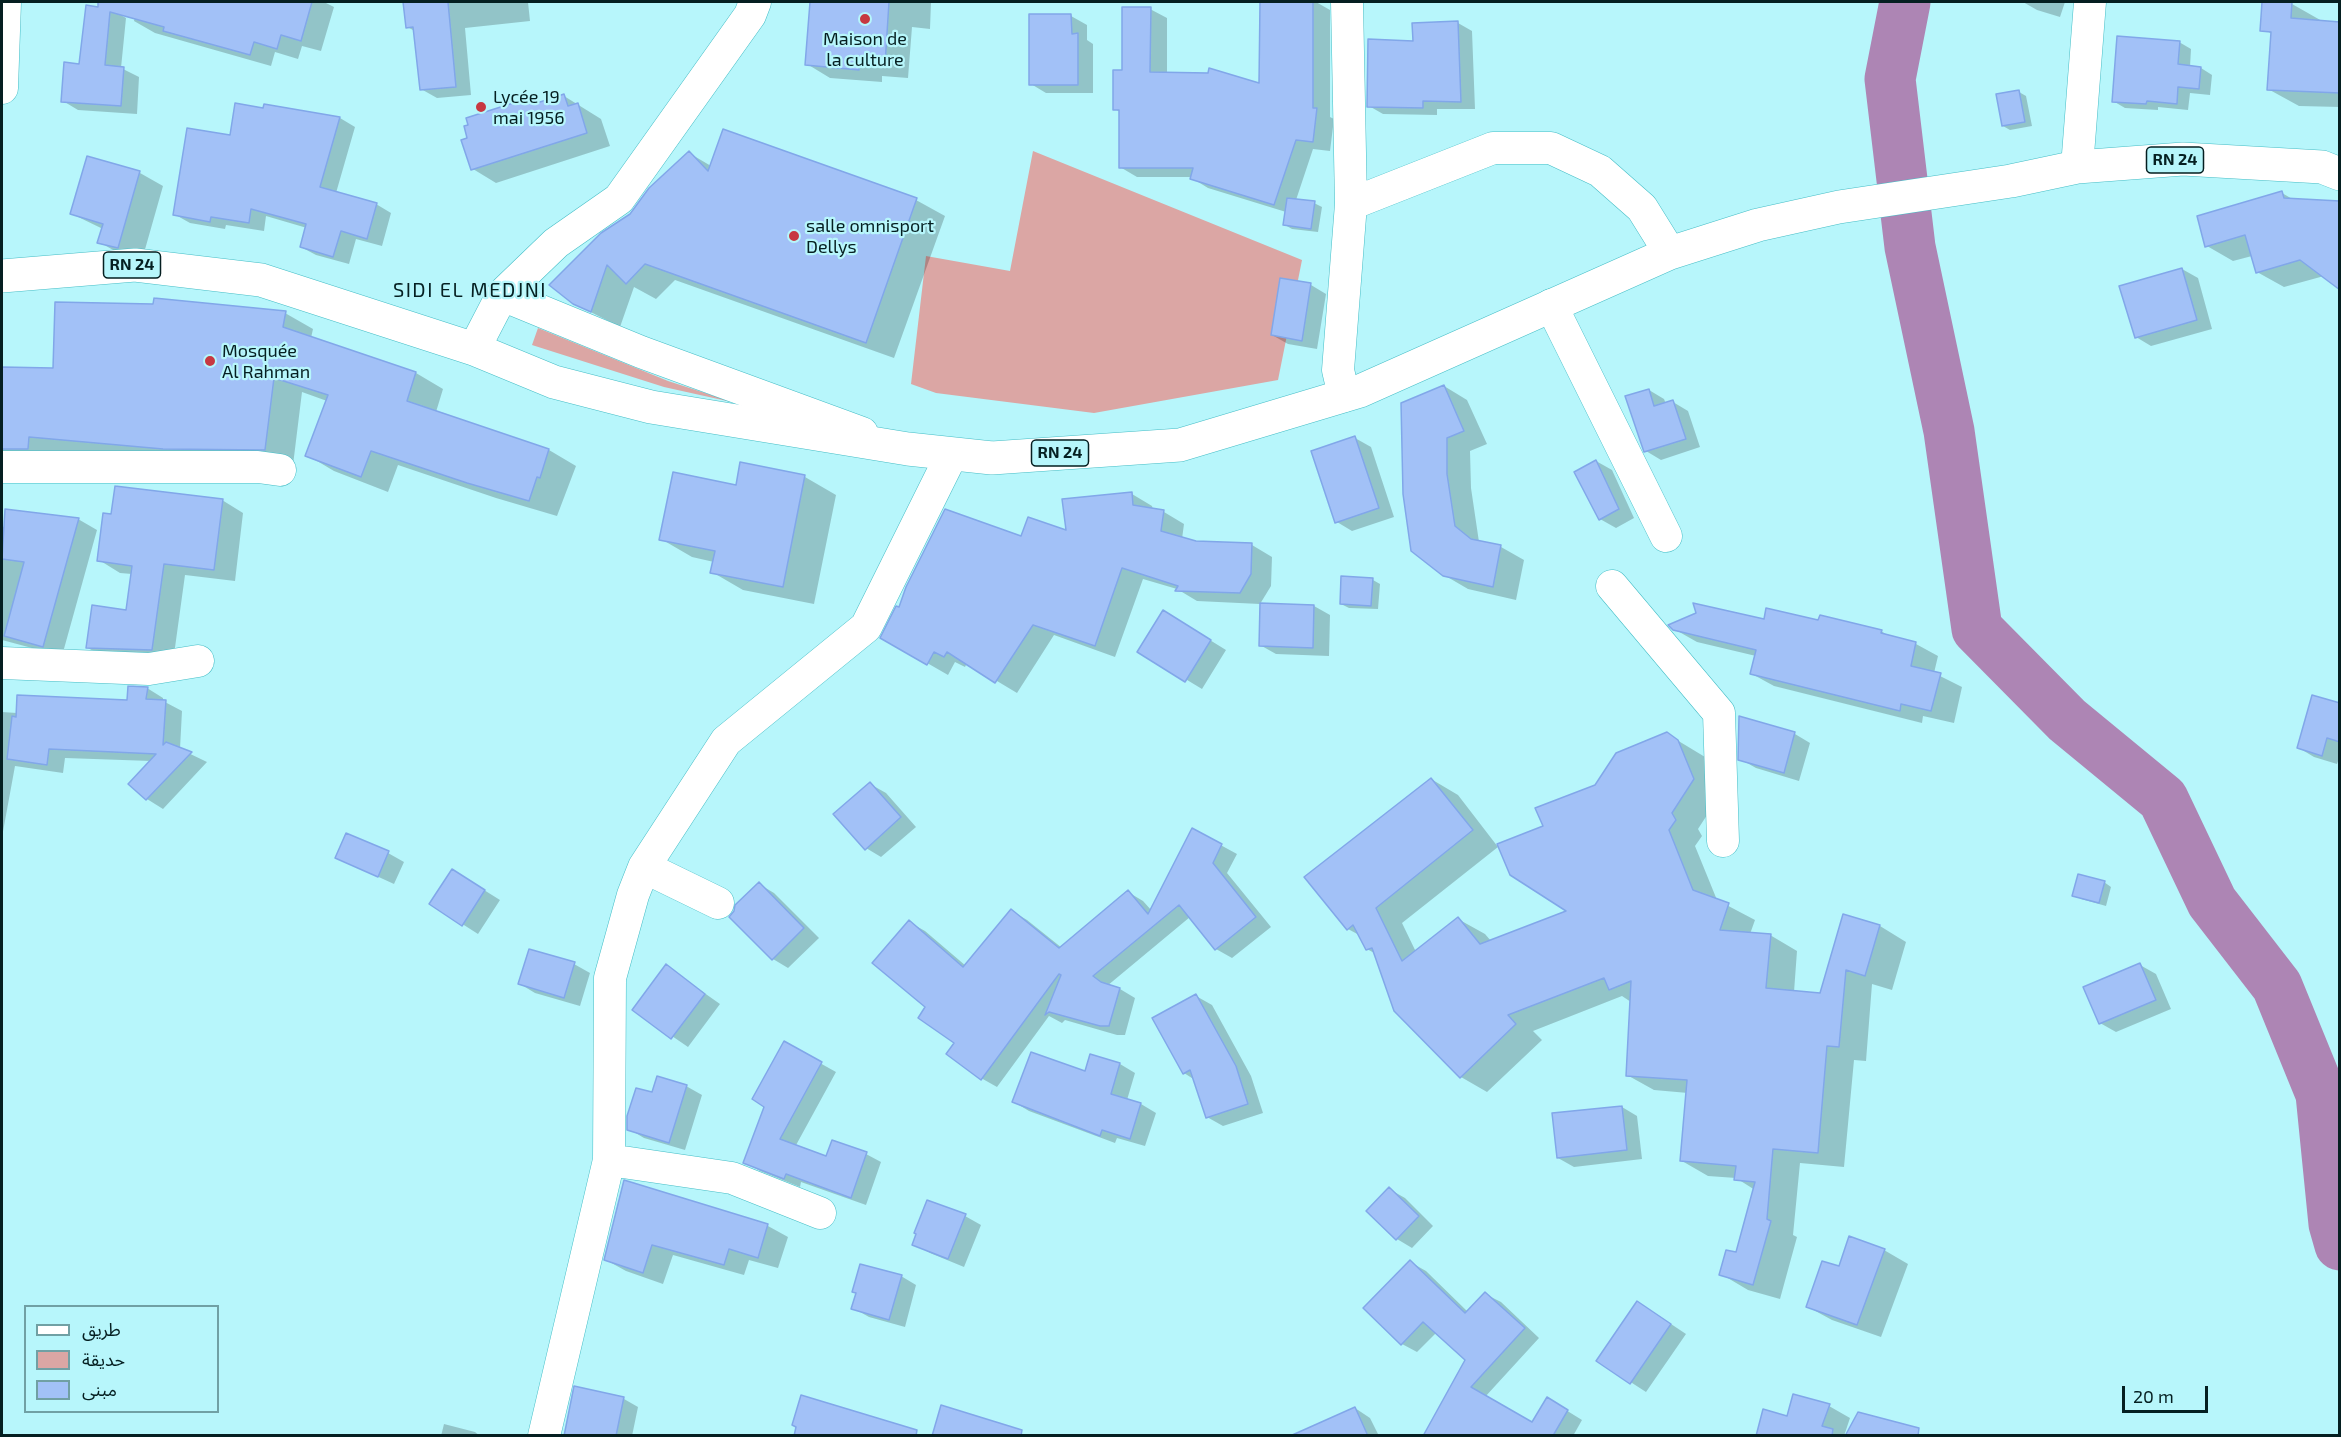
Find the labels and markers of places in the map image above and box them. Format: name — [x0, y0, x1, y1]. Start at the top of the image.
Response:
marker: Maison de la culture — [858, 12, 872, 26]
place label: Maison de la culture — [823, 28, 907, 70]
place label: Lycée 19 mai 1956 — [493, 86, 565, 128]
marker: Lycée 19 mai 1956 — [474, 100, 488, 114]
place label: salle omnisport Dellys — [806, 215, 934, 258]
marker: salle omnisport Dellys — [787, 229, 801, 243]
place label: Mosquée Al Rahman — [222, 340, 310, 382]
marker: Mosquée Al Rahman — [203, 354, 217, 368]

